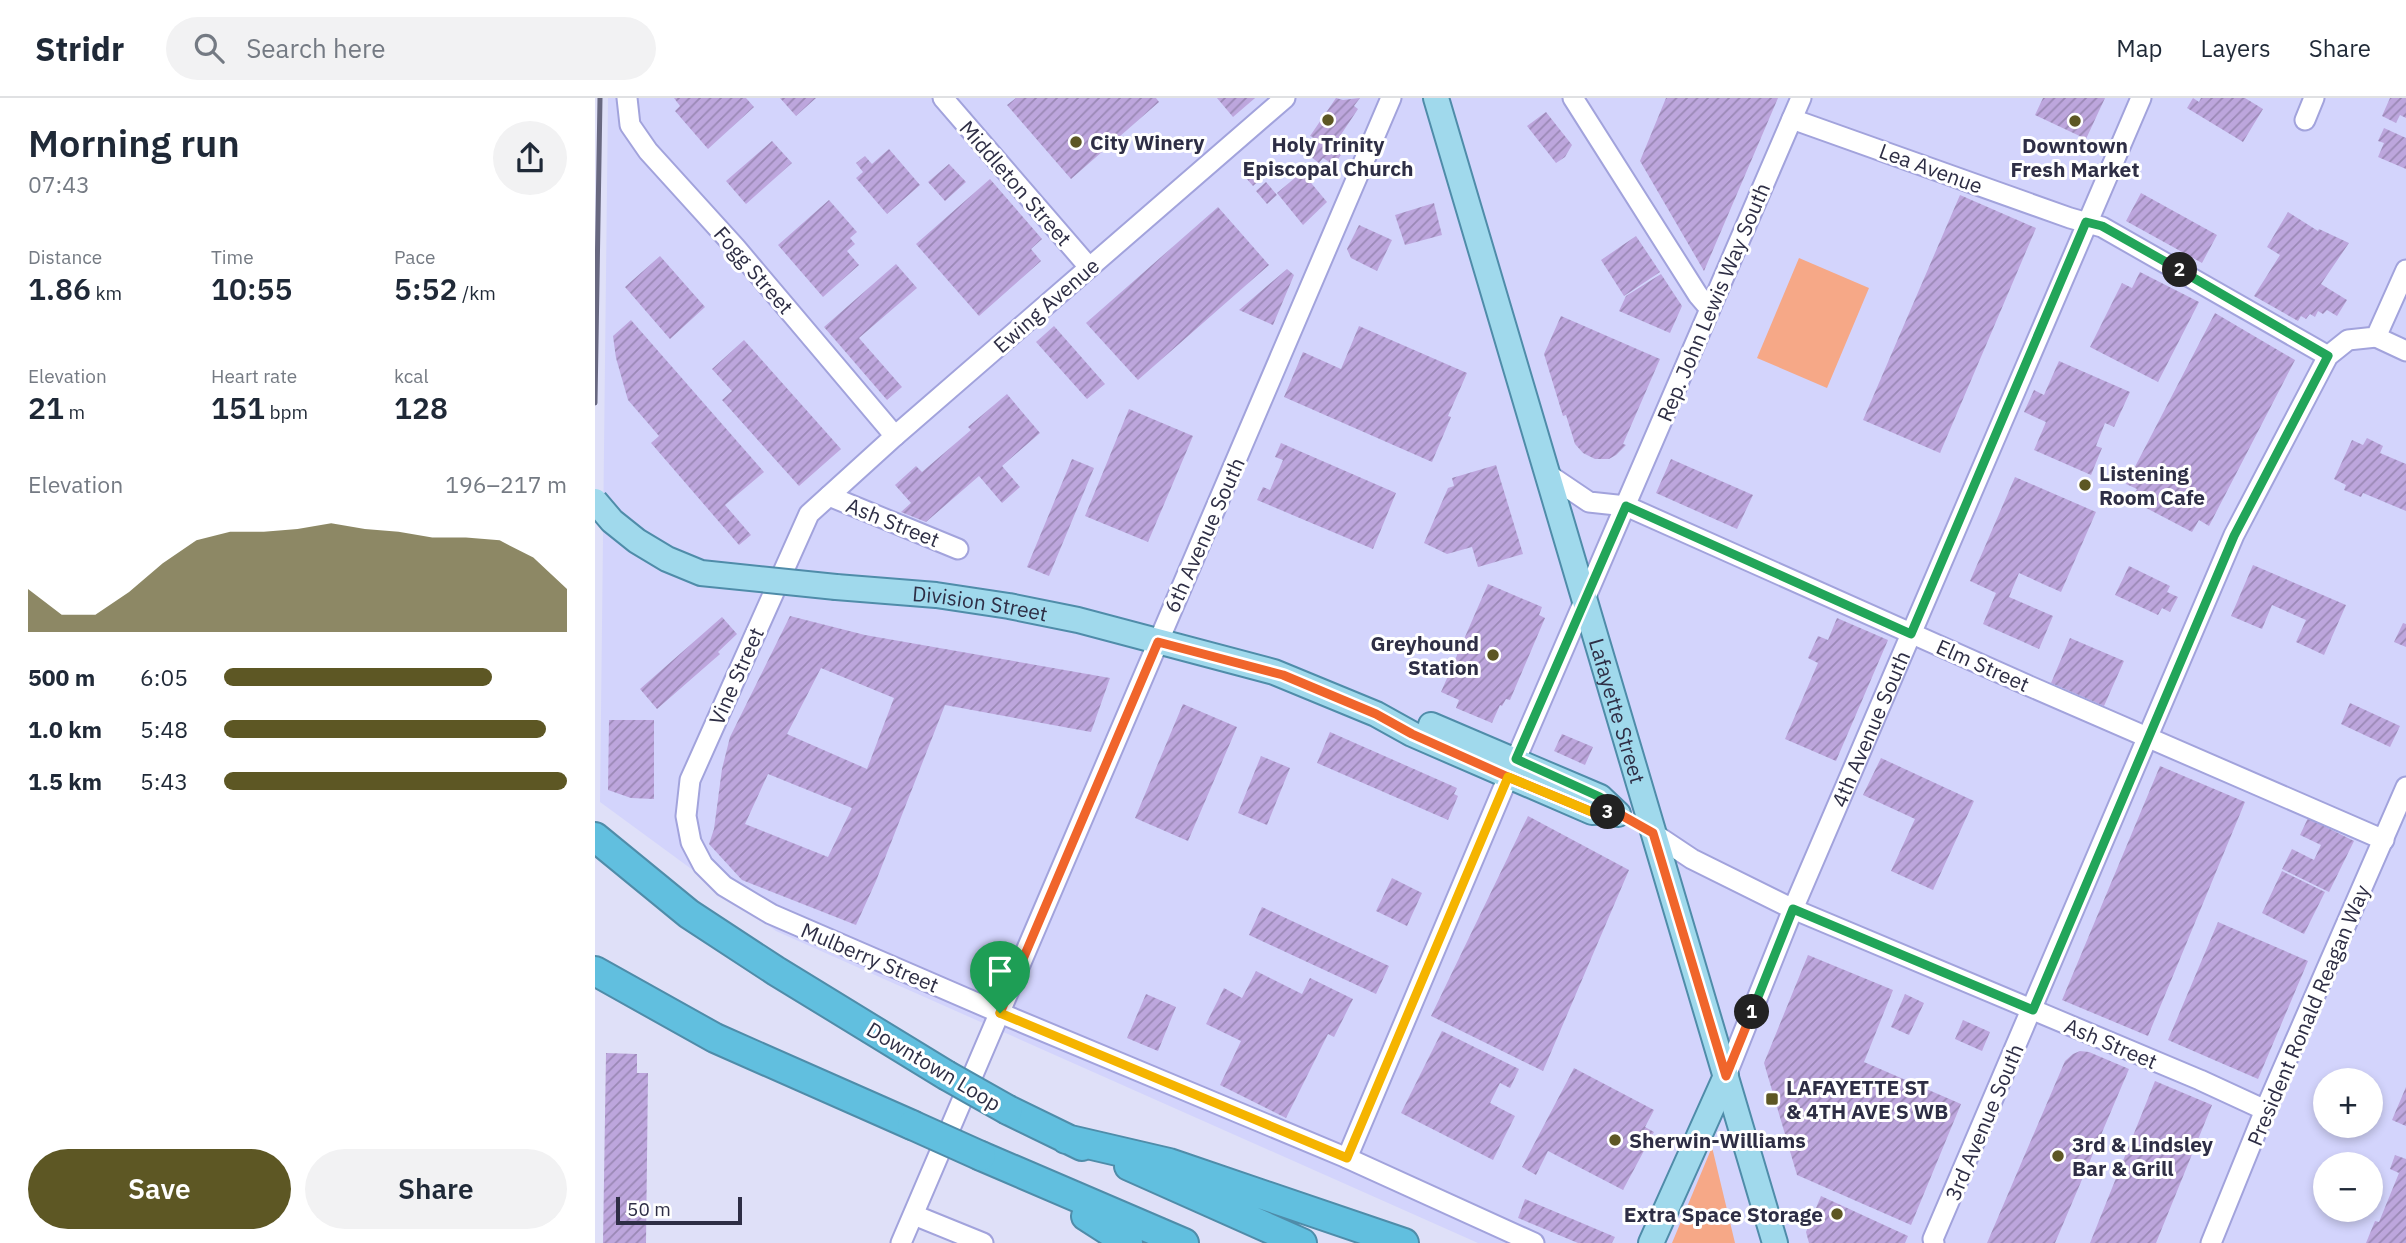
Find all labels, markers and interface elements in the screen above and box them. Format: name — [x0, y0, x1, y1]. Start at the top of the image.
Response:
search box — [166, 17, 656, 80]
text: Stridr — [35, 27, 124, 70]
icon: search — [190, 29, 228, 67]
text: Search here — [246, 31, 386, 65]
text: Map — [2116, 32, 2163, 64]
text: Layers — [2201, 32, 2271, 64]
text: Share — [2309, 32, 2371, 64]
marker: Holy Trinity Episcopal Church — [1320, 112, 1336, 128]
marker: Downtown Fresh Market — [2067, 113, 2083, 129]
street label: Middleton Street — [954, 114, 1078, 252]
text: Morning run — [28, 118, 240, 167]
button: share — [493, 121, 567, 195]
place label: City Winery — [1090, 128, 1205, 156]
place label: Holy Trinity Episcopal Church — [1242, 130, 1414, 182]
place label: Downtown Fresh Market — [2011, 131, 2139, 183]
marker: City Winery — [1068, 134, 1084, 150]
street label: Lea Avenue — [1875, 136, 1987, 200]
text: 07:43 — [28, 169, 90, 199]
street label: Rep. John Lewis Way South — [1650, 178, 1776, 426]
street label: Fogg Street — [708, 220, 800, 320]
text: Distance — [28, 245, 102, 269]
text: Time — [211, 245, 254, 269]
text: Pace — [394, 245, 435, 269]
street label: Ewing Avenue — [987, 251, 1105, 359]
pin: 2 — [2163, 252, 2197, 288]
text: 2 — [2174, 257, 2185, 281]
text: 1.86 — [28, 269, 91, 308]
text: 10:55 — [211, 269, 293, 308]
text: 5:52 — [394, 269, 458, 308]
text: km — [91, 281, 122, 305]
text: /km — [458, 281, 496, 305]
text: Elevation — [28, 364, 107, 388]
text: Heart rate — [211, 364, 297, 388]
text: kcal — [394, 364, 429, 388]
text: 21 — [28, 388, 64, 427]
text: 151 — [211, 388, 265, 427]
text: 128 — [394, 388, 448, 427]
text: m — [64, 400, 85, 424]
text: bpm — [265, 400, 308, 424]
street label: 6th Avenue South — [1157, 453, 1251, 617]
place label: Listening Room Cafe — [2099, 459, 2205, 511]
text: Elevation — [28, 469, 123, 499]
text: 196–217 m — [445, 469, 567, 499]
marker: Listening Room Cafe — [2077, 477, 2093, 493]
street label: Ash Street — [842, 491, 944, 553]
street label: Division Street — [911, 579, 1050, 628]
street label: Vine Street — [702, 623, 770, 729]
place label: Greyhound Station — [1370, 629, 1479, 681]
street label: Elm Street — [1932, 632, 2034, 698]
street label: Lafayette Street — [1583, 635, 1652, 787]
street label: 4th Avenue South — [1824, 646, 1916, 811]
marker: Greyhound Station — [1485, 647, 1501, 663]
text: 500 m — [28, 662, 95, 692]
text: 6:05 — [140, 662, 188, 692]
text: 1.0 km — [28, 714, 102, 744]
text: 5:48 — [140, 714, 188, 744]
text: 1.5 km — [28, 766, 102, 796]
text: 5:43 — [140, 766, 188, 796]
pin: 3 — [1591, 794, 1625, 830]
text: 3 — [1602, 799, 1613, 823]
street label: President Ronald Reagan Way — [2240, 880, 2376, 1150]
street label: Mulberry Street — [797, 915, 943, 999]
pin — [970, 941, 1030, 1013]
icon: arrive — [981, 952, 1019, 990]
pin: 1 — [1735, 995, 1769, 1030]
text: 1 — [1746, 999, 1757, 1023]
street label: Ash Street — [2060, 1011, 2162, 1075]
street label: Downtown Loop — [862, 1015, 1006, 1117]
street label: 3rd Avenue South — [1938, 1039, 2030, 1205]
map controls — [2313, 1068, 2383, 1222]
button: + — [2313, 1068, 2383, 1138]
place label: LAFAYETTE ST & 4TH AVE S WB — [1786, 1073, 1948, 1125]
marker: LAFAYETTE ST & 4TH AVE S WB — [1764, 1091, 1780, 1107]
place label: Sherwin-Williams — [1629, 1126, 1806, 1154]
place label: 3rd & Lindsley Bar & Grill — [2072, 1130, 2214, 1182]
marker: Sherwin-Williams — [1607, 1132, 1623, 1148]
marker: 3rd & Lindsley Bar & Grill — [2050, 1148, 2066, 1164]
button: Save — [28, 1149, 291, 1229]
button: Share — [305, 1149, 567, 1229]
button: − — [2313, 1152, 2383, 1222]
scale bar — [616, 1194, 742, 1226]
text: 50 m — [627, 1197, 671, 1221]
place label: Extra Space Storage — [1624, 1200, 1823, 1228]
marker: Extra Space Storage — [1829, 1206, 1845, 1222]

